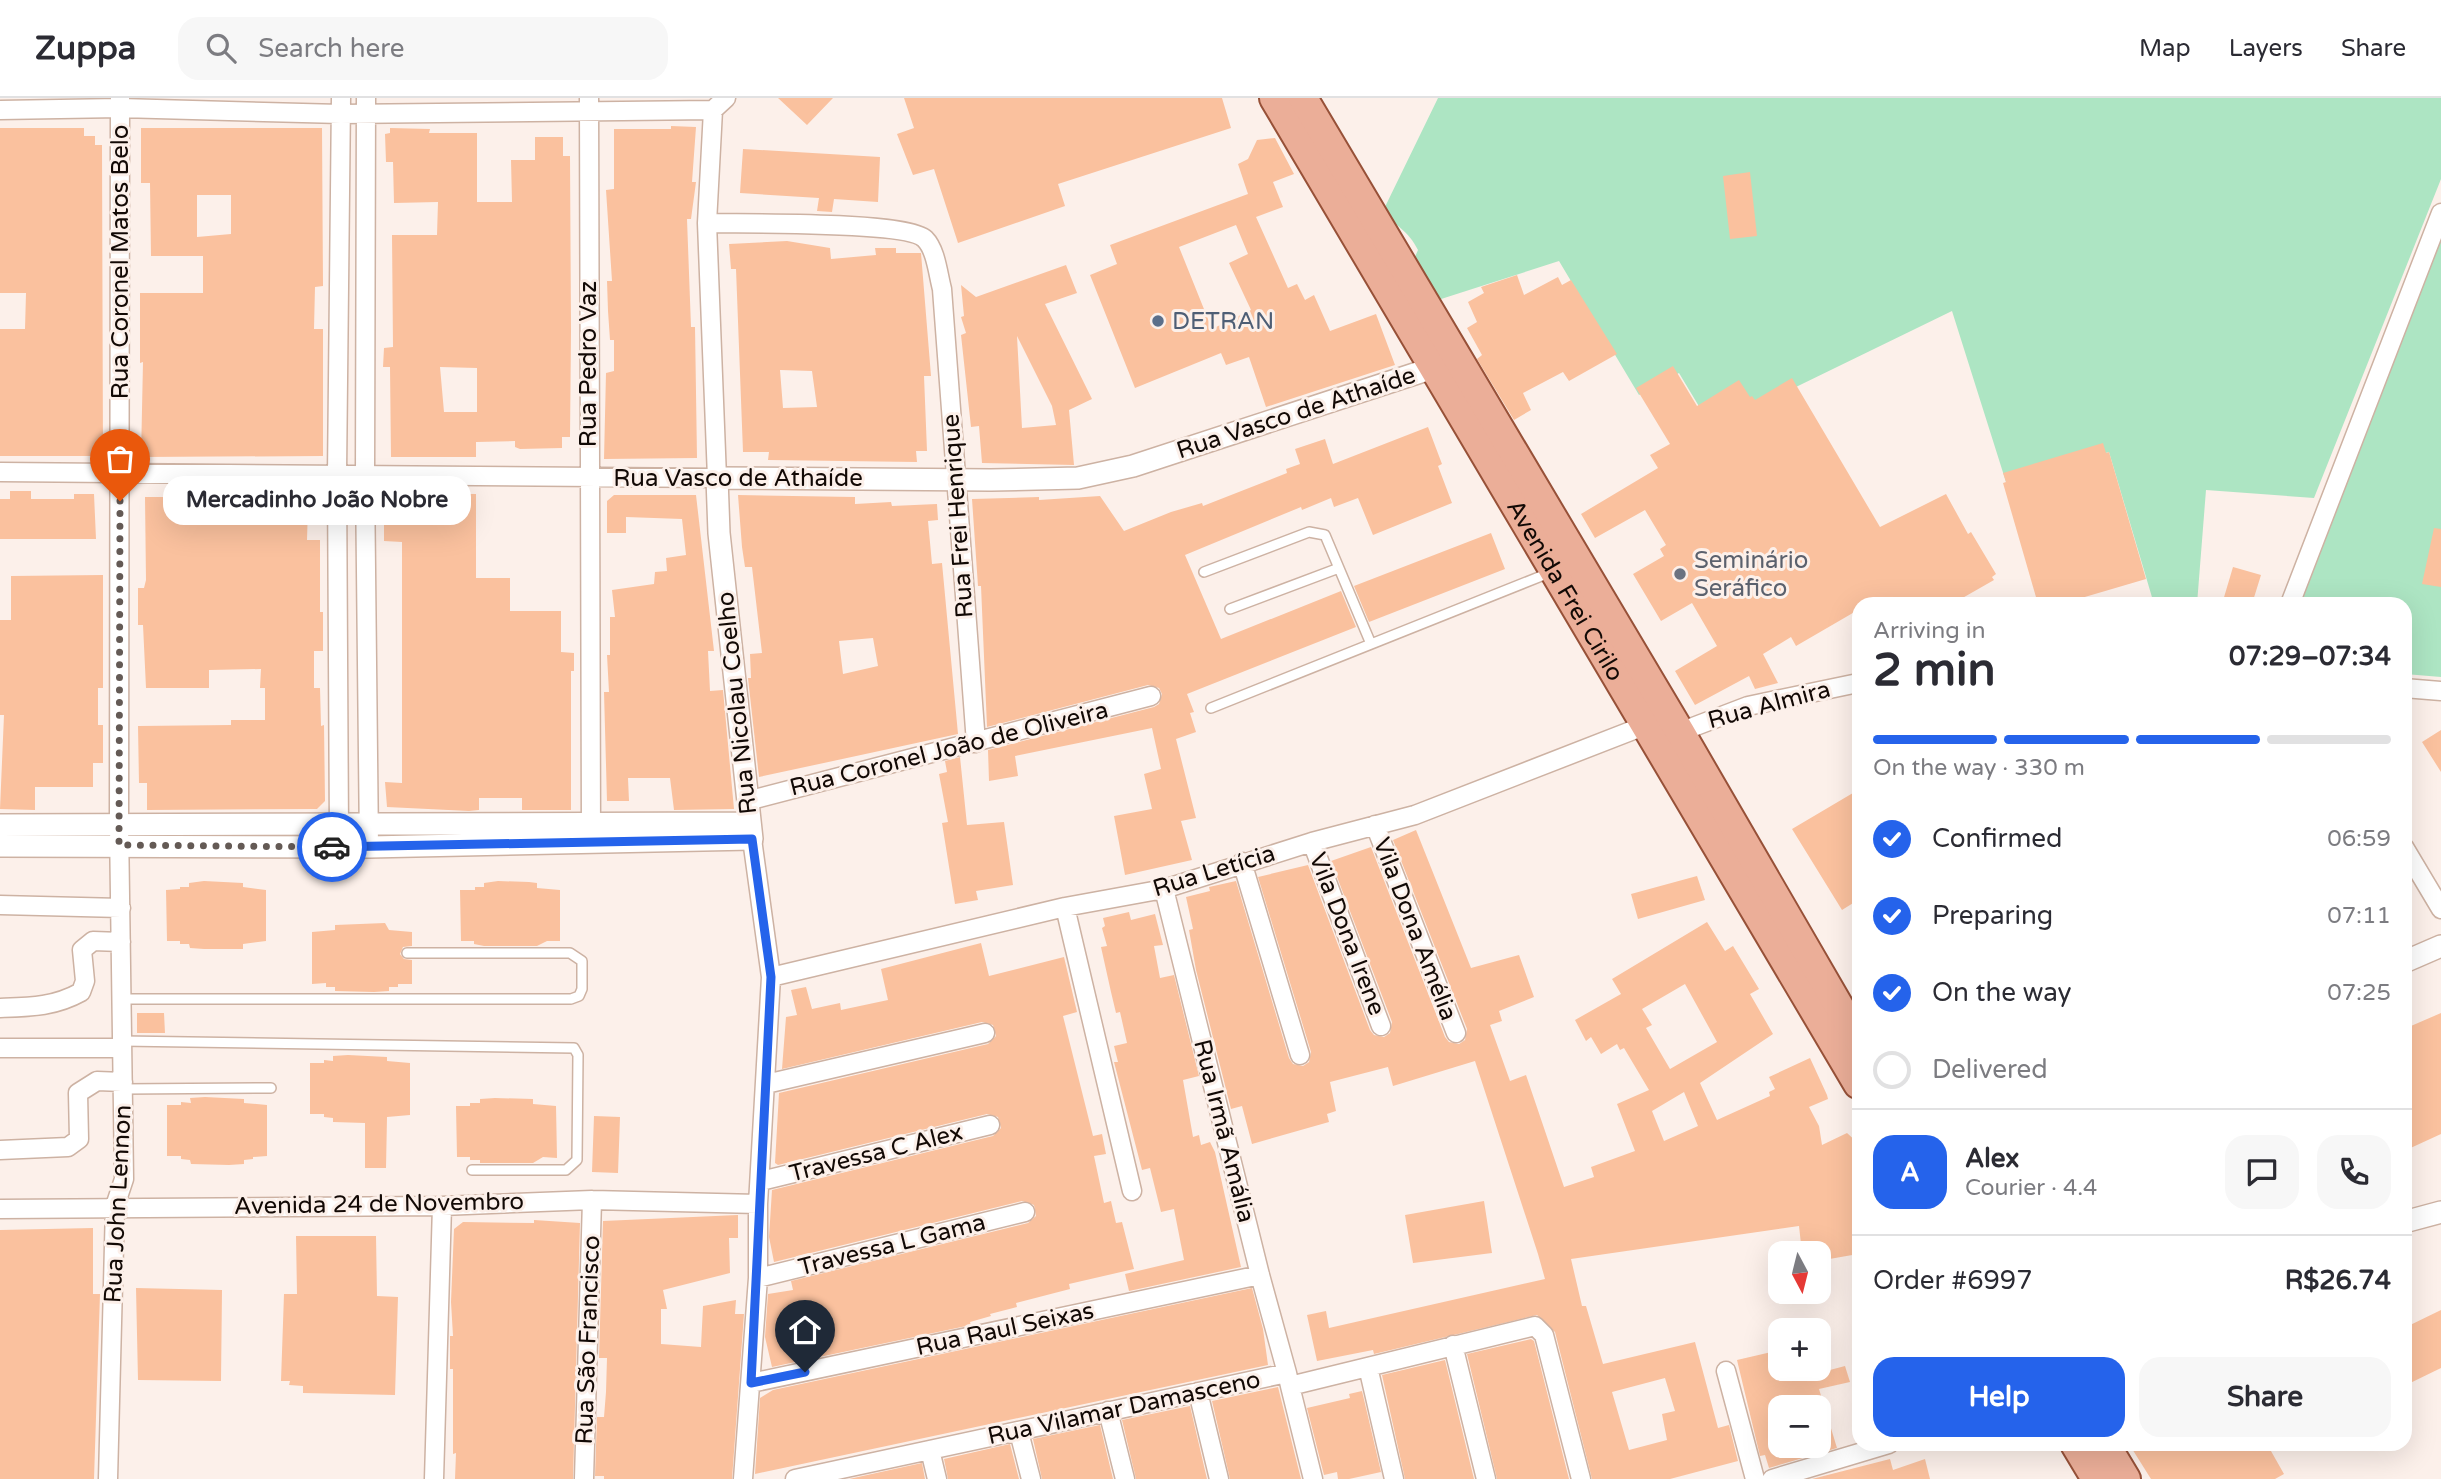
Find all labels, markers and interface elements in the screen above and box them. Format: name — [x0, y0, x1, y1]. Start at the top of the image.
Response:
search box — [178, 17, 668, 80]
text: Zuppa — [35, 29, 136, 68]
icon: search — [202, 29, 240, 67]
text: Search here — [258, 33, 405, 64]
text: Map — [2139, 34, 2191, 63]
text: Layers — [2229, 34, 2303, 63]
text: Share — [2341, 34, 2406, 63]
street label: Rua Coronel Matos Belo — [106, 125, 135, 399]
street label: Rua Pedro Vaz — [574, 281, 603, 447]
place label: DETRAN — [1172, 307, 1274, 336]
marker: DETRAN — [1150, 313, 1166, 329]
street label: Rua Vasco de Athaíde — [1173, 361, 1419, 465]
street label: Rua Frei Henrique — [936, 413, 980, 619]
pin — [90, 429, 150, 501]
icon: bag — [101, 440, 139, 478]
street label: Rua Vasco de Athaíde — [613, 464, 863, 493]
callout: Mercadinho João Nobre — [162, 476, 470, 526]
text: Mercadinho João Nobre — [186, 486, 448, 514]
street label: Avenida Frei Cirilo — [1501, 494, 1630, 686]
place label: Seminário Seráfico — [1694, 546, 1808, 603]
marker: Seminário Seráfico — [1672, 566, 1688, 582]
street label: Rua Nicolau Coelho — [711, 590, 763, 816]
text: Arriving in — [1873, 617, 1986, 645]
text: 07:29–07:34 — [2229, 641, 2391, 672]
text: 2 min — [1873, 643, 1996, 698]
street label: Rua Almira — [1704, 675, 1834, 735]
street label: Rua Coronel João de Oliveira — [787, 695, 1111, 803]
text: On the way · 330 m — [1873, 754, 2085, 782]
courier — [297, 812, 367, 882]
icon: check — [1873, 820, 1911, 858]
text: Confirmed — [1932, 823, 2062, 854]
text: 06:59 — [2327, 825, 2391, 853]
icon: car — [313, 828, 351, 866]
street label: Vila Dona Amélia — [1367, 834, 1463, 1024]
street label: Rua Letícia — [1149, 839, 1279, 903]
street label: Vila Dona Irene — [1303, 849, 1391, 1019]
icon: check — [1873, 897, 1911, 935]
text: Preparing — [1932, 900, 2053, 931]
text: 07:11 — [2327, 902, 2391, 930]
icon: check — [1873, 974, 1911, 1012]
text: On the way — [1932, 977, 2072, 1008]
text: 07:25 — [2327, 979, 2391, 1007]
street label: Rua Irmã Amália — [1187, 1036, 1261, 1226]
text: Delivered — [1932, 1054, 2048, 1085]
street label: Rua John Lennon — [98, 1104, 138, 1304]
street label: Travessa C Alex — [786, 1117, 966, 1189]
button: chat — [2225, 1135, 2299, 1209]
button: phone — [2317, 1135, 2391, 1209]
text: Alex — [1965, 1143, 2019, 1174]
text: A — [1900, 1157, 1920, 1188]
text: Courier · 4.4 — [1965, 1174, 2097, 1202]
street label: Avenida 24 de Novembro — [234, 1187, 524, 1221]
street label: Travessa L Gama — [795, 1208, 989, 1282]
street label: Rua São Francisco — [570, 1235, 606, 1445]
north arrow — [1768, 1241, 1830, 1304]
map controls — [1768, 1241, 1831, 1458]
text: Order #6997 — [1873, 1265, 2033, 1296]
text: R$26.74 — [2285, 1265, 2391, 1296]
street label: Rua Raul Seixas — [913, 1296, 1097, 1362]
pin — [775, 1300, 835, 1372]
icon: home — [786, 1311, 824, 1349]
button: + — [1768, 1318, 1831, 1381]
button: Help — [1873, 1357, 2125, 1437]
button: Share — [2139, 1357, 2391, 1437]
street label: Rua Vilamar Damasceno — [985, 1365, 1263, 1451]
button: − — [1768, 1395, 1831, 1458]

